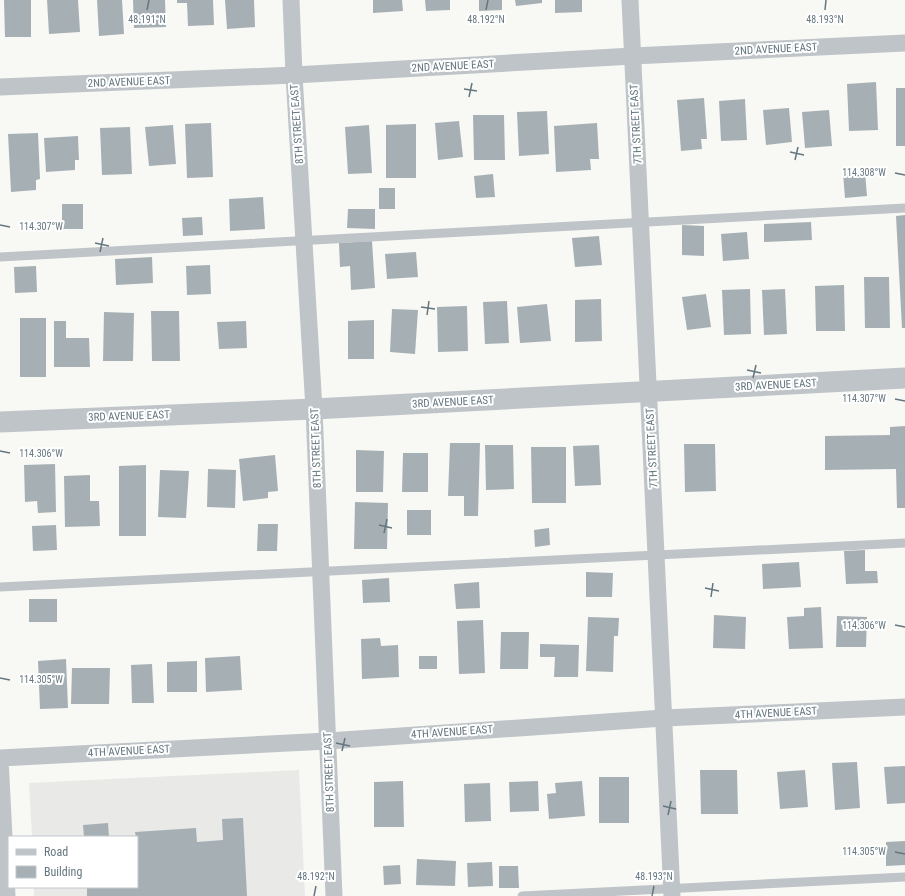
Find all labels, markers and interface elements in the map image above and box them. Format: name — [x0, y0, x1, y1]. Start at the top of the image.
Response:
text: 48.191°N — [128, 14, 166, 25]
text: 48.192°N — [467, 14, 505, 25]
text: 48.193°N — [806, 14, 844, 25]
street label: 2ND AVENUE EAST — [734, 40, 818, 58]
street label: 2ND AVENUE EAST — [411, 57, 495, 75]
street label: 2ND AVENUE EAST — [87, 74, 171, 90]
street label: 8TH STREET EAST — [288, 83, 306, 164]
street label: 7TH STREET EAST — [627, 83, 645, 164]
text: 114.308°W — [842, 167, 886, 178]
text: 114.307°W — [19, 221, 63, 232]
street label: 3RD AVENUE EAST — [735, 376, 817, 394]
street label: 3RD AVENUE EAST — [412, 393, 494, 411]
text: 114.307°W — [842, 393, 886, 404]
street label: 8TH STREET EAST — [308, 407, 324, 488]
street label: 7TH STREET EAST — [643, 407, 661, 488]
street label: 3RD AVENUE EAST — [88, 408, 170, 424]
text: 114.306°W — [19, 448, 63, 459]
text: 114.306°W — [842, 620, 886, 631]
text: 114.305°W — [19, 674, 63, 685]
street label: 4TH AVENUE EAST — [735, 704, 818, 722]
street label: 4TH AVENUE EAST — [411, 723, 494, 741]
street label: 8TH STREET EAST — [321, 731, 337, 812]
street label: 4TH AVENUE EAST — [88, 742, 171, 760]
legend — [8, 836, 138, 888]
text: Road — [44, 845, 68, 859]
text: 114.305°W — [842, 846, 886, 857]
text: Building — [44, 865, 82, 879]
text: 48.192°N — [297, 871, 335, 882]
text: 48.193°N — [635, 871, 673, 882]

